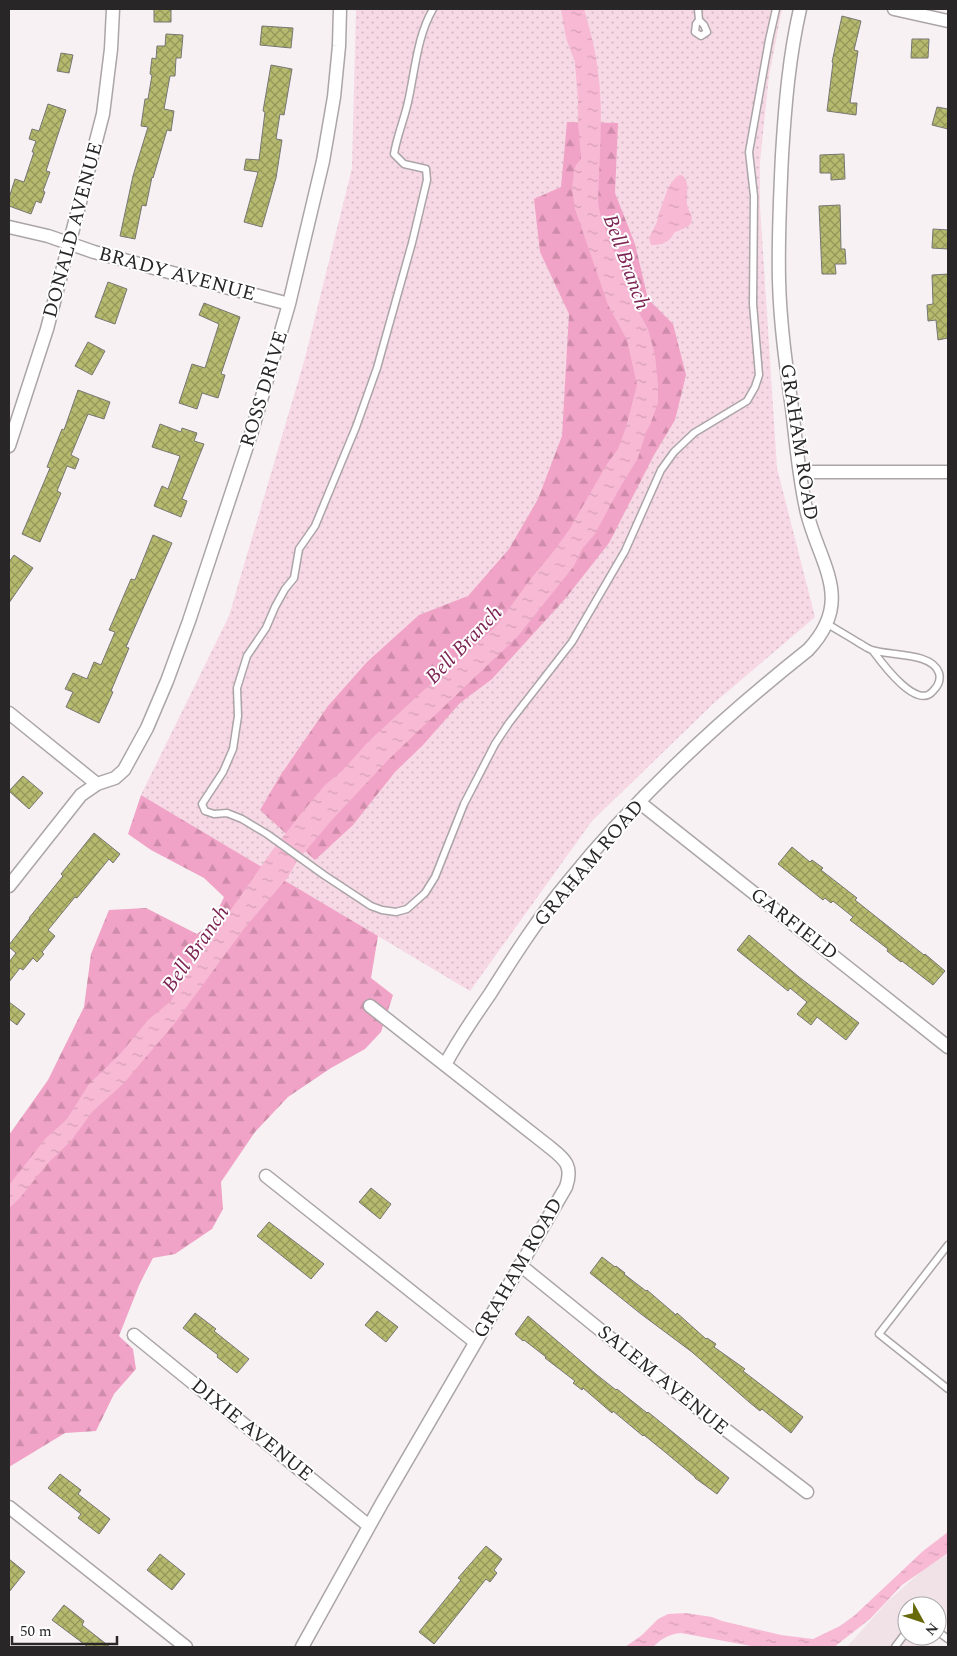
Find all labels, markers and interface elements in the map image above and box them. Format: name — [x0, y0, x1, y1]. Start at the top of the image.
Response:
street label: DONALD AVENUE — [35, 139, 111, 321]
water label: Bell Branch — [594, 210, 658, 314]
street label: BRADY AVENUE — [95, 239, 259, 309]
street label: ROSS DRIVE — [232, 327, 296, 451]
street label: GRAHAM ROAD — [772, 362, 826, 522]
water label: Bell Branch — [418, 598, 510, 692]
street label: GRAHAM ROAD — [527, 793, 651, 933]
street label: GARFIELD — [744, 880, 844, 968]
water label: Bell Branch — [154, 899, 238, 999]
street label: GRAHAM ROAD — [465, 1192, 571, 1344]
street label: SALEM AVENUE — [591, 1318, 735, 1442]
street label: DIXIE AVENUE — [184, 1371, 320, 1489]
north arrow — [897, 1596, 947, 1646]
scale bar — [12, 1614, 118, 1646]
text: N — [920, 1618, 943, 1640]
text: 50 m — [20, 1620, 52, 1643]

